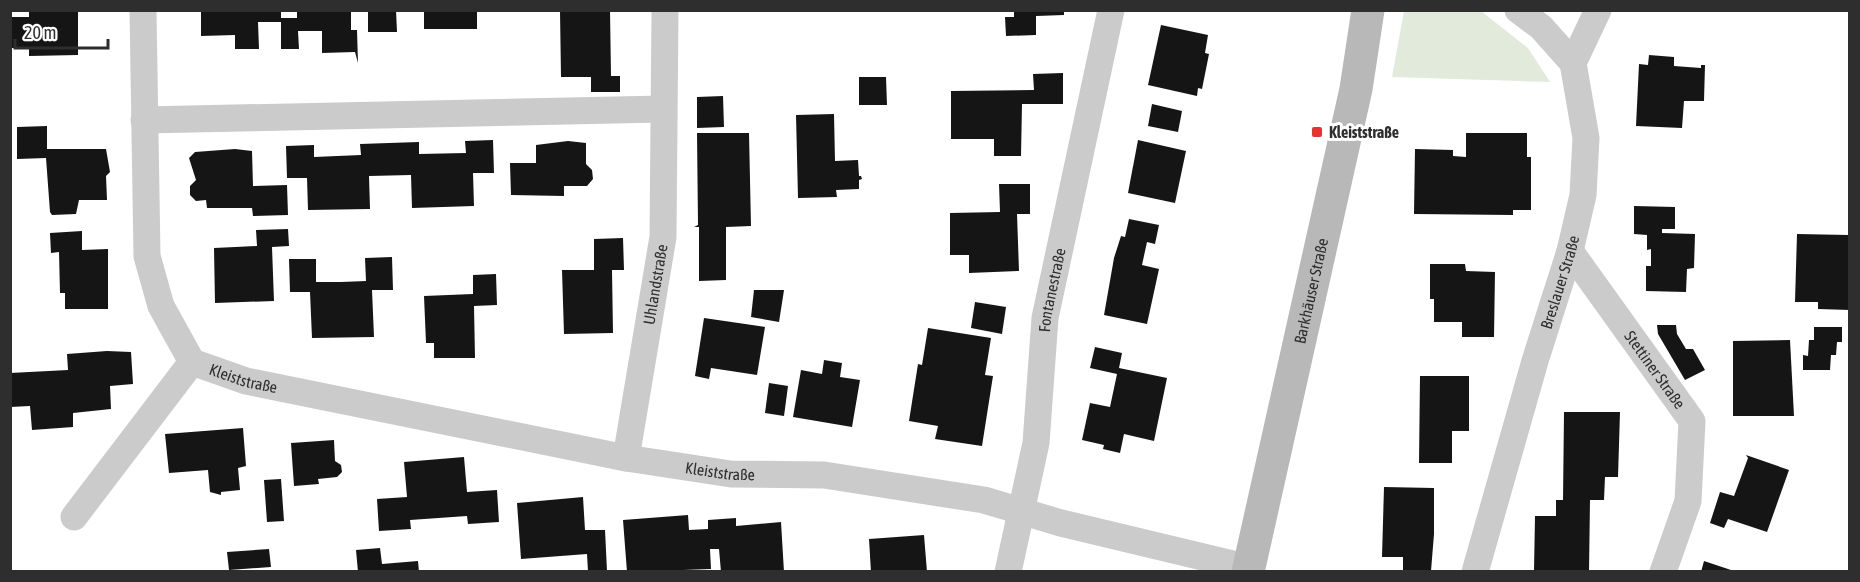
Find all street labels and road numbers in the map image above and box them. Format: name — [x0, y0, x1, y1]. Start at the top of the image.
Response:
street label: Breslauer Straße — [1537, 234, 1582, 331]
street label: Barkhäuser Straße — [1290, 236, 1331, 345]
street label: Uhlandstraße — [639, 243, 671, 326]
street label: Fontanestraße — [1035, 246, 1069, 333]
street label: Stettiner Straße — [1621, 327, 1689, 412]
street label: Kleiststraße — [207, 360, 279, 396]
street label: Kleiststraße — [684, 458, 755, 483]

